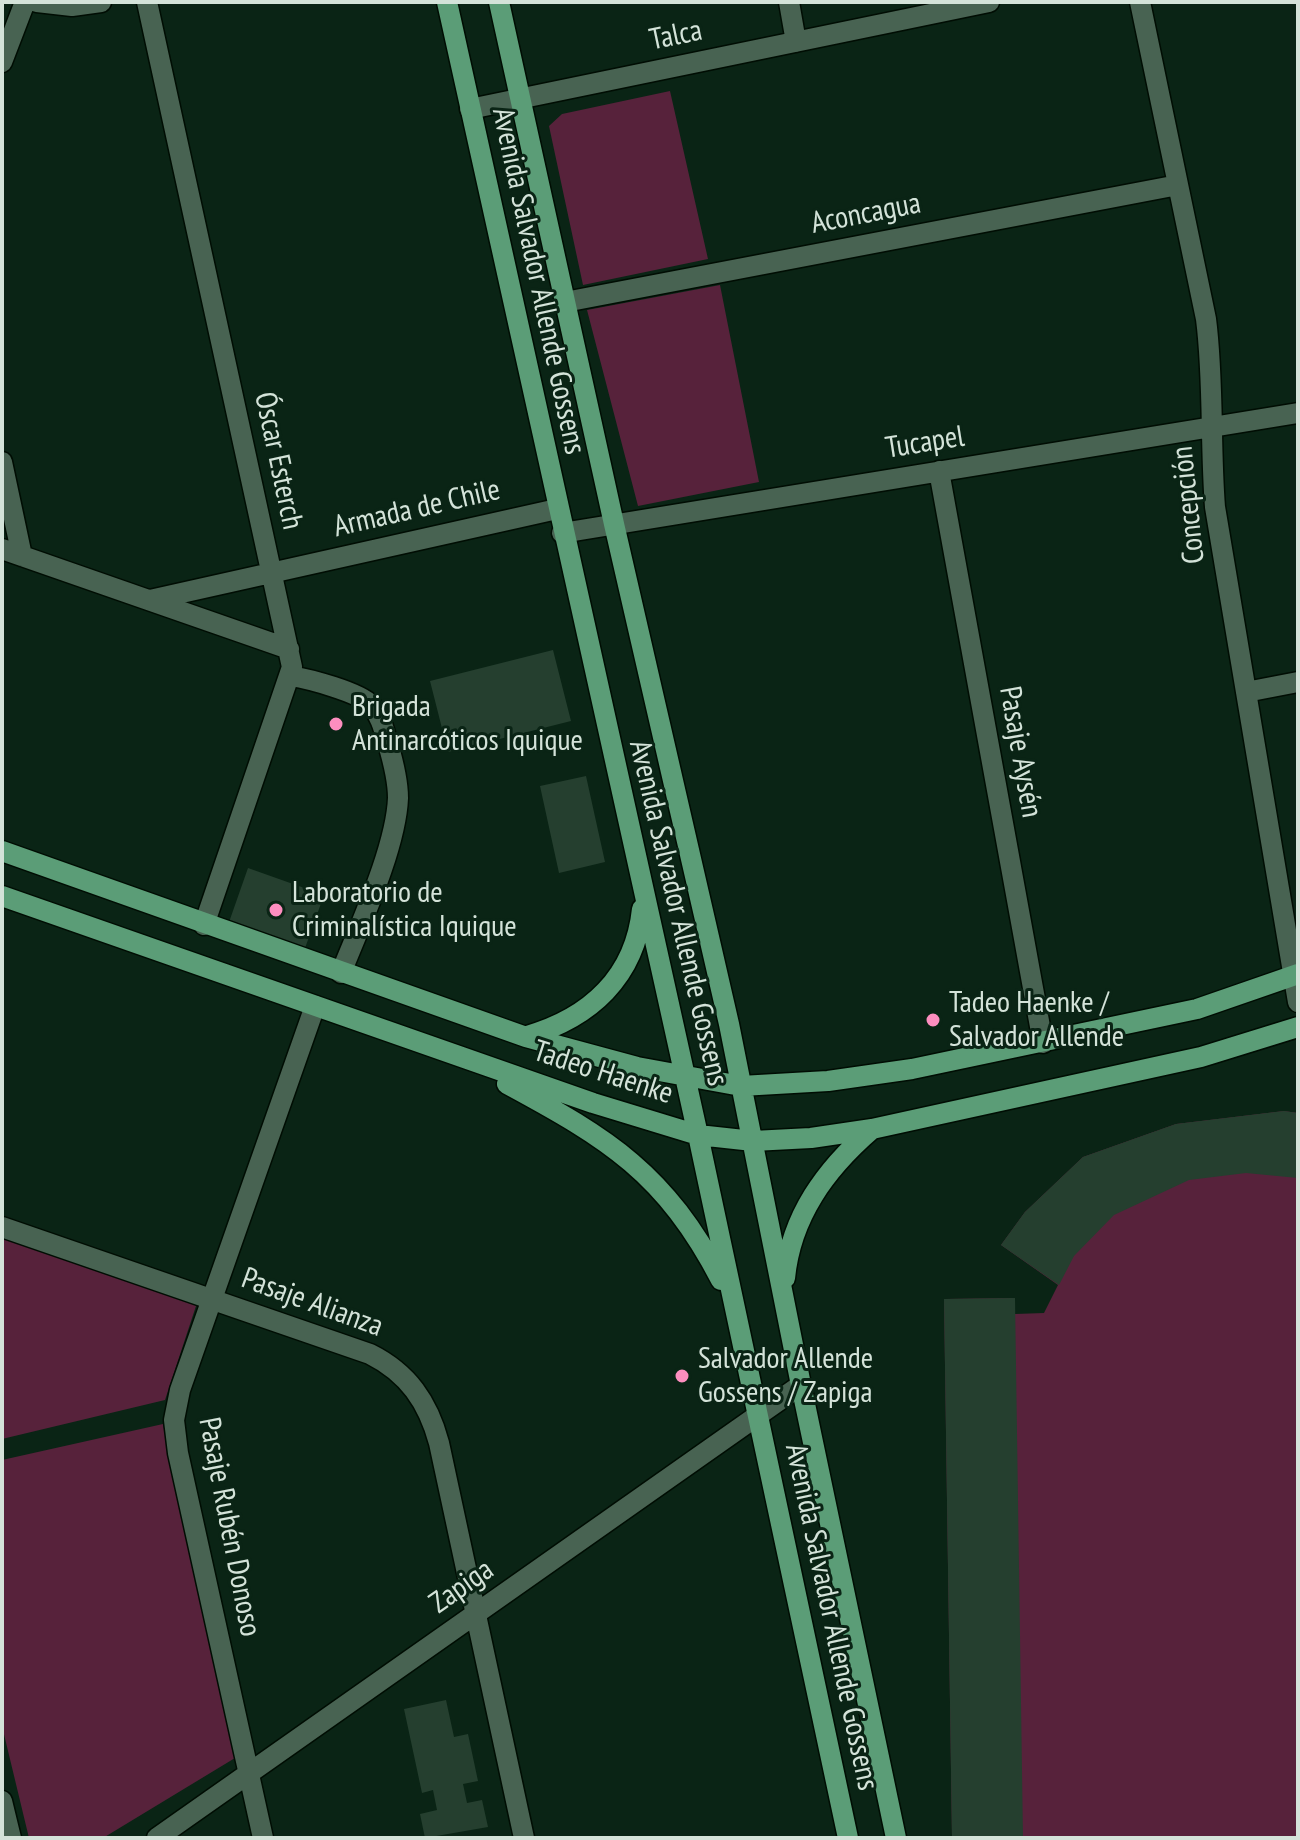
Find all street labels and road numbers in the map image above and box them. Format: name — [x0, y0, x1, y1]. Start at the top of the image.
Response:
street label: Talca — [647, 13, 705, 59]
street label: Avenida Salvador Allende Gossens — [484, 104, 592, 458]
street label: Aconcagua — [808, 186, 924, 242]
street label: Óscar Esterch — [246, 389, 310, 533]
street label: Tucapel — [883, 419, 967, 467]
street label: Concepción — [1165, 444, 1213, 566]
street label: Armada de Chile — [330, 472, 504, 546]
street label: Pasaje Aysén — [991, 684, 1049, 820]
street label: Avenida Salvador Allende Gossens — [621, 737, 735, 1089]
street label: Tadeo Haenke — [529, 1034, 677, 1112]
street label: Pasaje Alianza — [236, 1261, 388, 1345]
street label: Pasaje Rubén Donoso — [190, 1414, 268, 1640]
street label: Avenida Salvador Allende Gossens — [777, 1440, 885, 1794]
street label: Zapiga — [423, 1552, 501, 1622]

